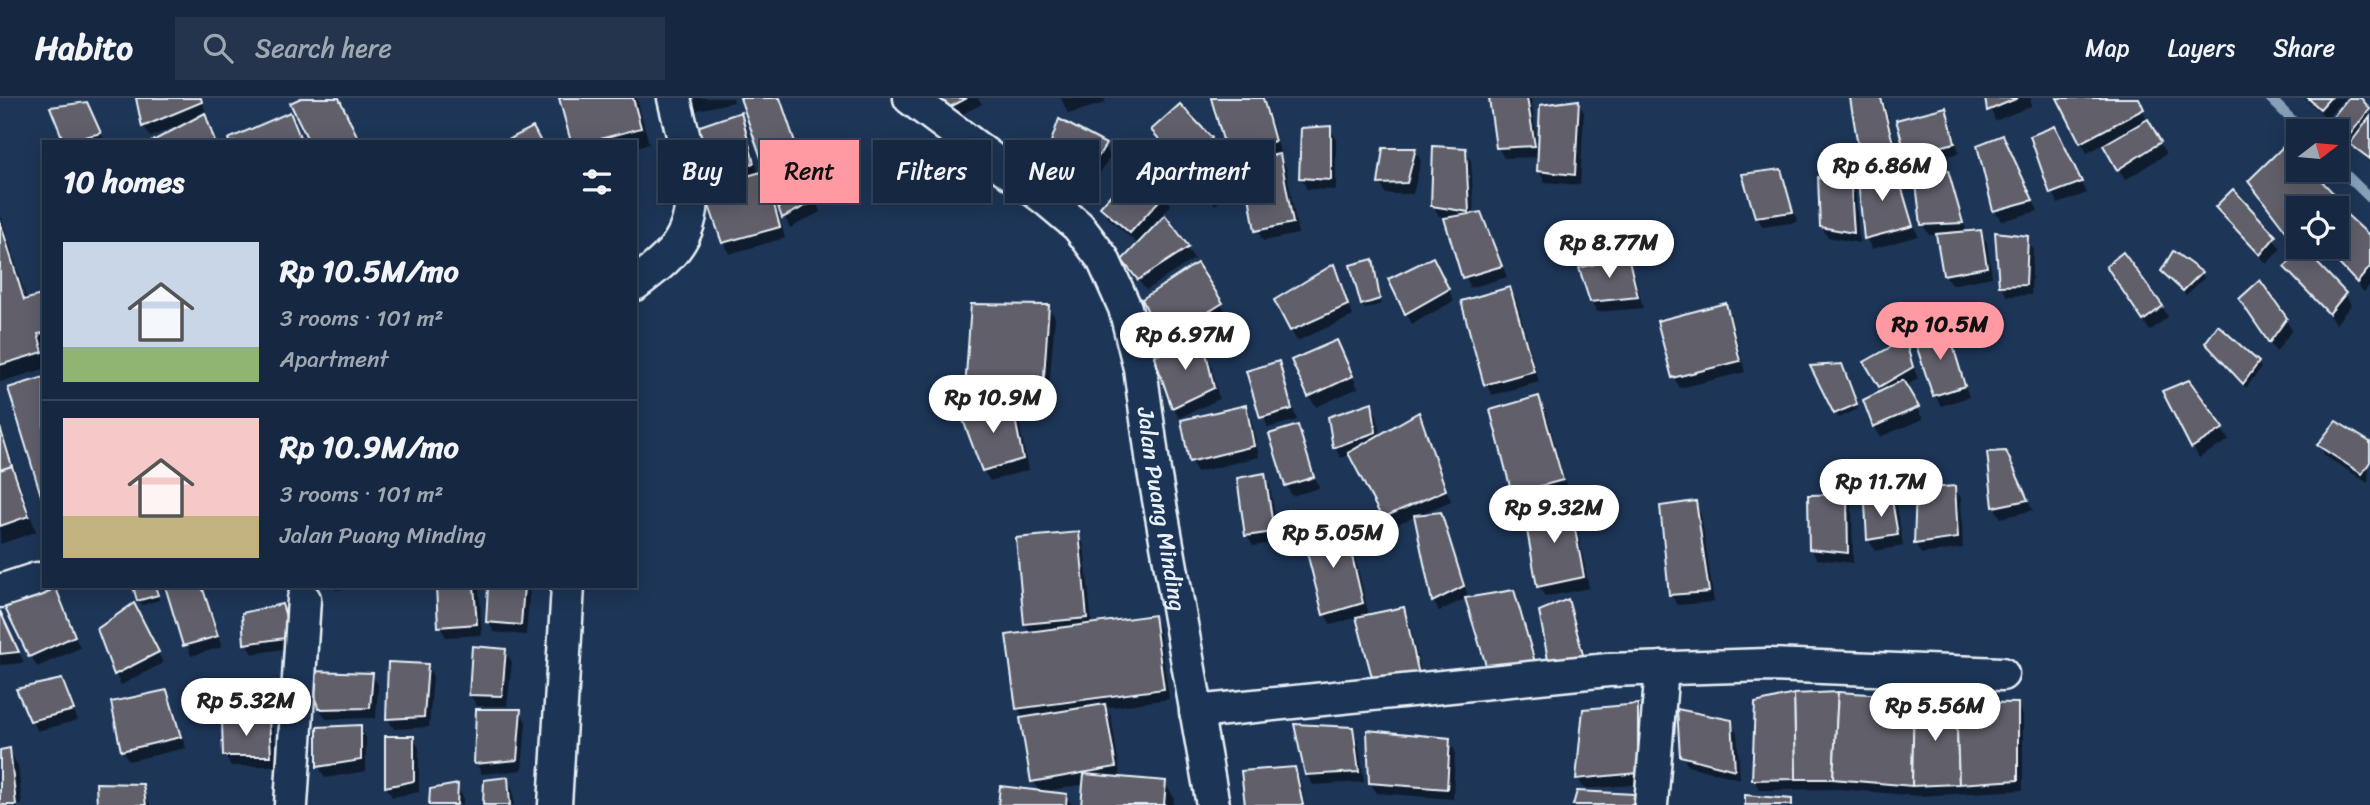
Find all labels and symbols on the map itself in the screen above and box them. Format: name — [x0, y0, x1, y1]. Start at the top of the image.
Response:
north arrow — [2286, 119, 2348, 182]
pin: Rp 6.86M — [1810, 144, 1954, 203]
pin: Rp 8.77M — [1537, 220, 1681, 280]
pin: Rp 10.5M — [1868, 302, 2012, 362]
pin: Rp 6.97M — [1113, 313, 1257, 372]
pin: Rp 10.9M — [921, 376, 1065, 435]
street label: Jalan Puang Minding — [1125, 404, 1199, 615]
pin: Rp 11.7M — [1809, 460, 1953, 519]
pin: Rp 9.32M — [1482, 486, 1626, 545]
pin: Rp 5.05M — [1261, 510, 1405, 570]
pin: Rp 5.32M — [174, 678, 318, 738]
pin: Rp 5.56M — [1863, 684, 2007, 743]

